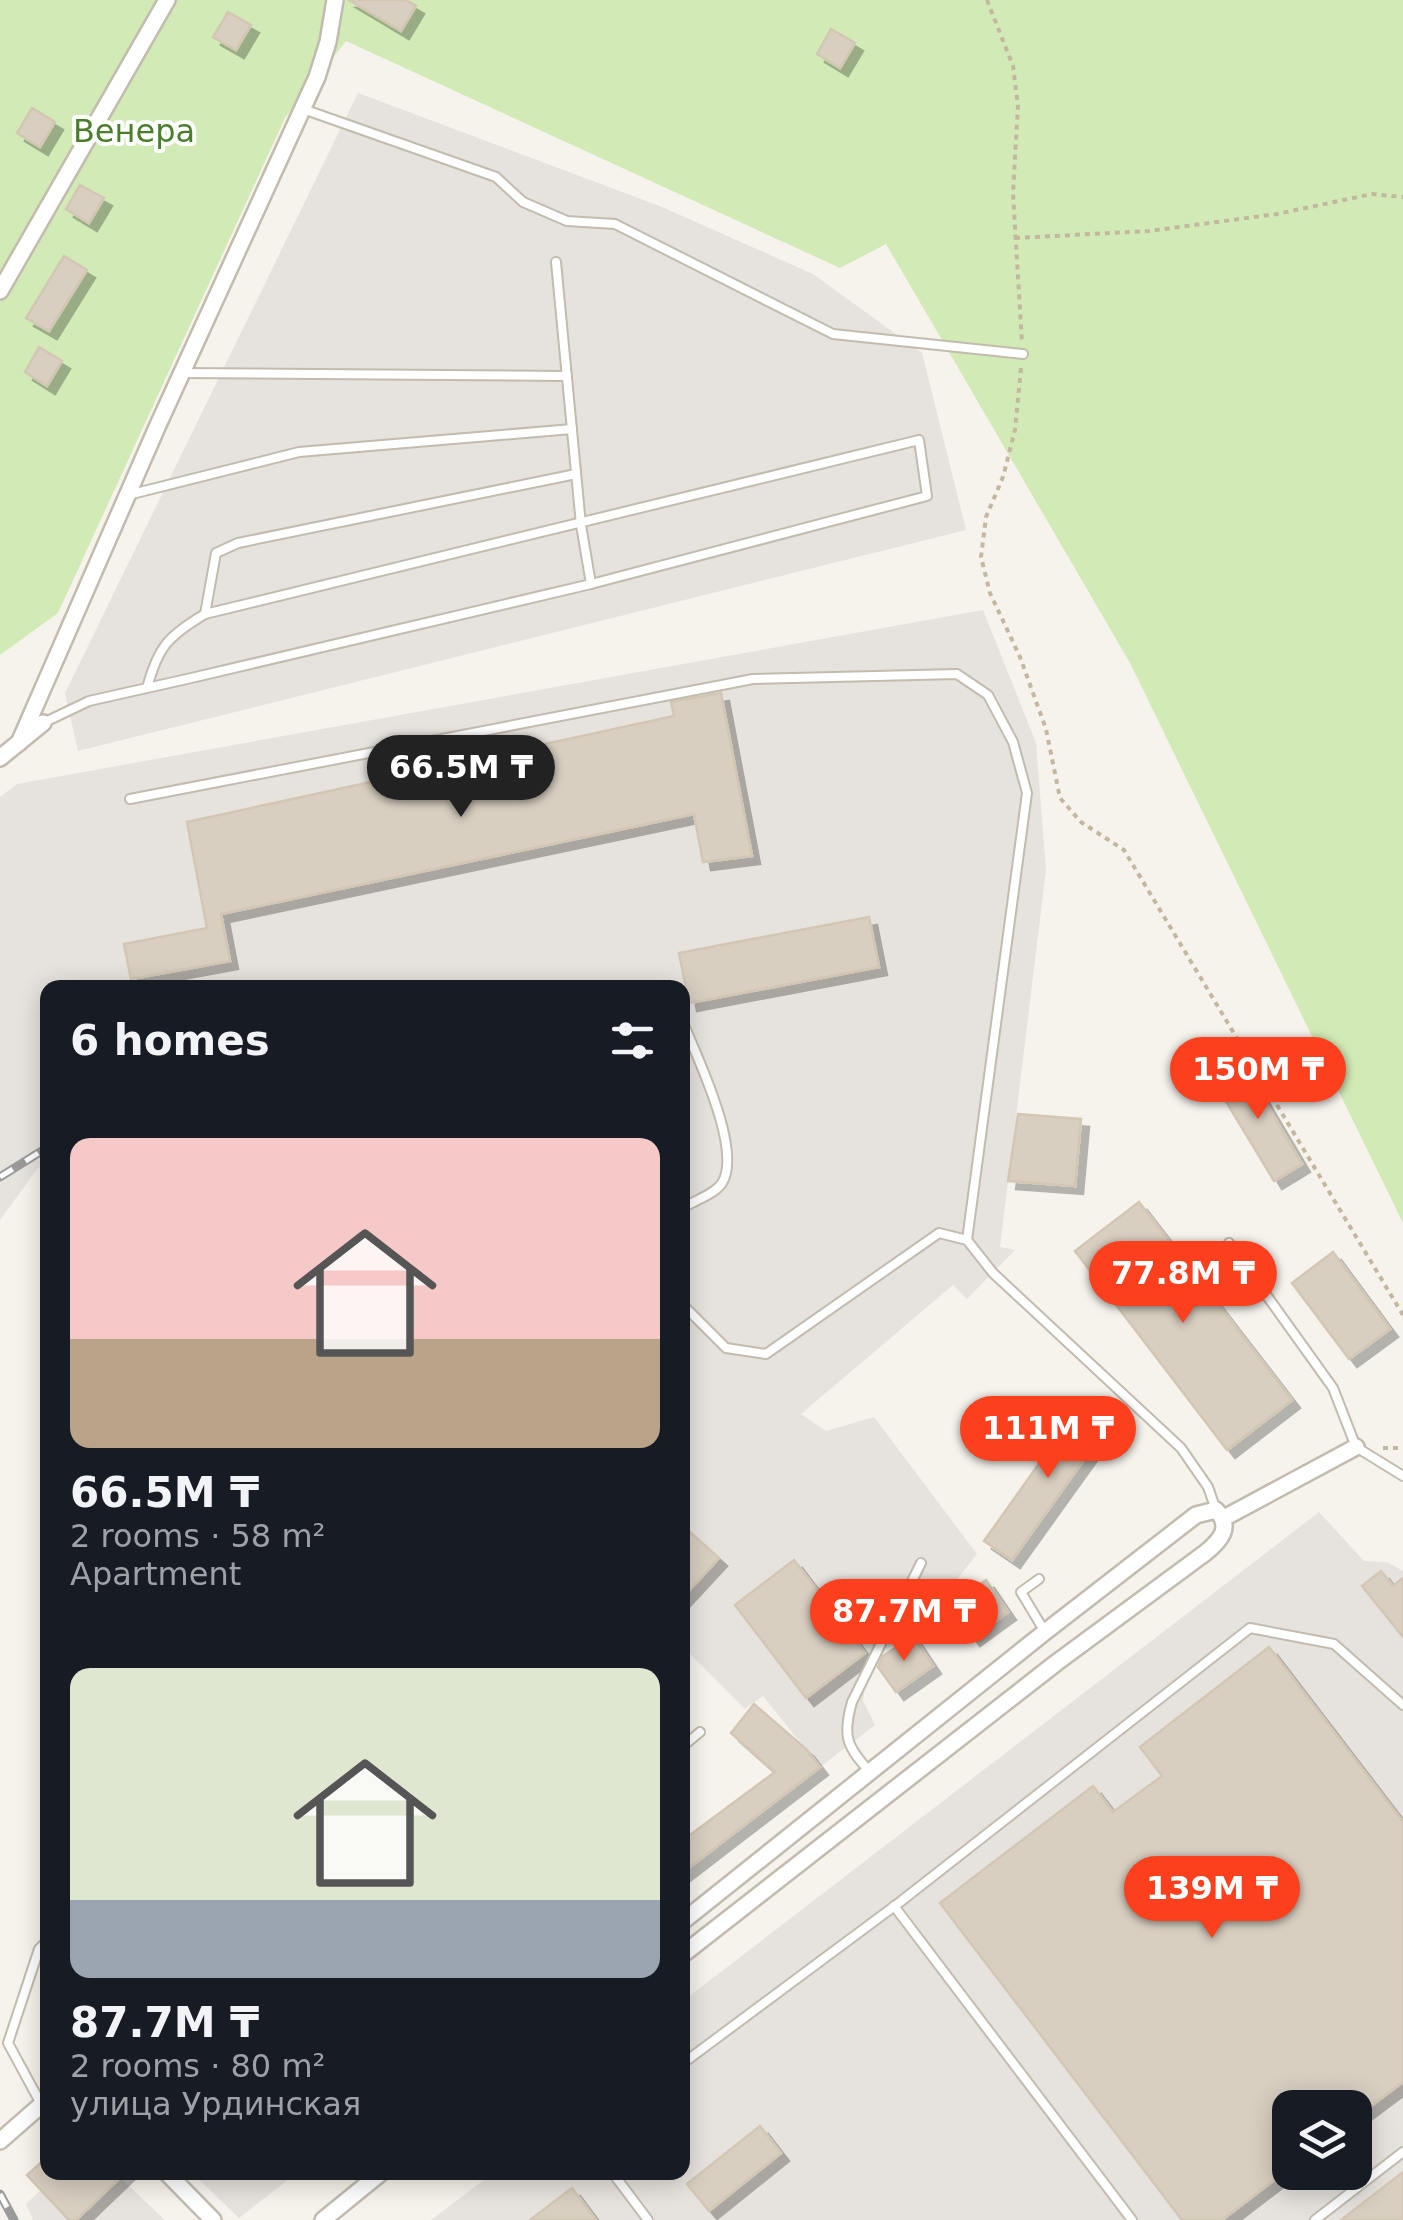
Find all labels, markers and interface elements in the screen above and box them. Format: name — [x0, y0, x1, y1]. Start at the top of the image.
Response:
park label: Венера — [73, 112, 195, 150]
pin: 66.5M ₸ — [369, 735, 553, 820]
text: 66.5M ₸ — [389, 748, 533, 786]
icon: filters — [605, 1013, 660, 1068]
text: 6 homes — [70, 1016, 270, 1065]
pin: 150M ₸ — [1177, 1037, 1339, 1122]
text: 150M ₸ — [1192, 1050, 1324, 1088]
icon: home — [275, 1203, 455, 1383]
pin: 77.8M ₸ — [1091, 1241, 1275, 1326]
text: 77.8M ₸ — [1111, 1254, 1255, 1292]
pin: 111M ₸ — [967, 1396, 1129, 1481]
text: 111M ₸ — [982, 1409, 1114, 1447]
text: 66.5M ₸ — [70, 1468, 259, 1517]
text: 2 rooms · 58 m² — [70, 1517, 325, 1555]
text: Apartment — [70, 1555, 241, 1593]
pin: 87.7M ₸ — [812, 1579, 996, 1664]
text: 87.7M ₸ — [832, 1592, 976, 1630]
icon: home — [275, 1733, 455, 1913]
pin: 139M ₸ — [1131, 1856, 1293, 1941]
text: 139M ₸ — [1146, 1869, 1278, 1907]
text: 87.7M ₸ — [70, 1998, 259, 2047]
text: 2 rooms · 80 m² — [70, 2047, 325, 2085]
text: улица Урдинская — [70, 2085, 361, 2123]
map controls — [1272, 2090, 1372, 2190]
button: layers — [1272, 2090, 1372, 2190]

